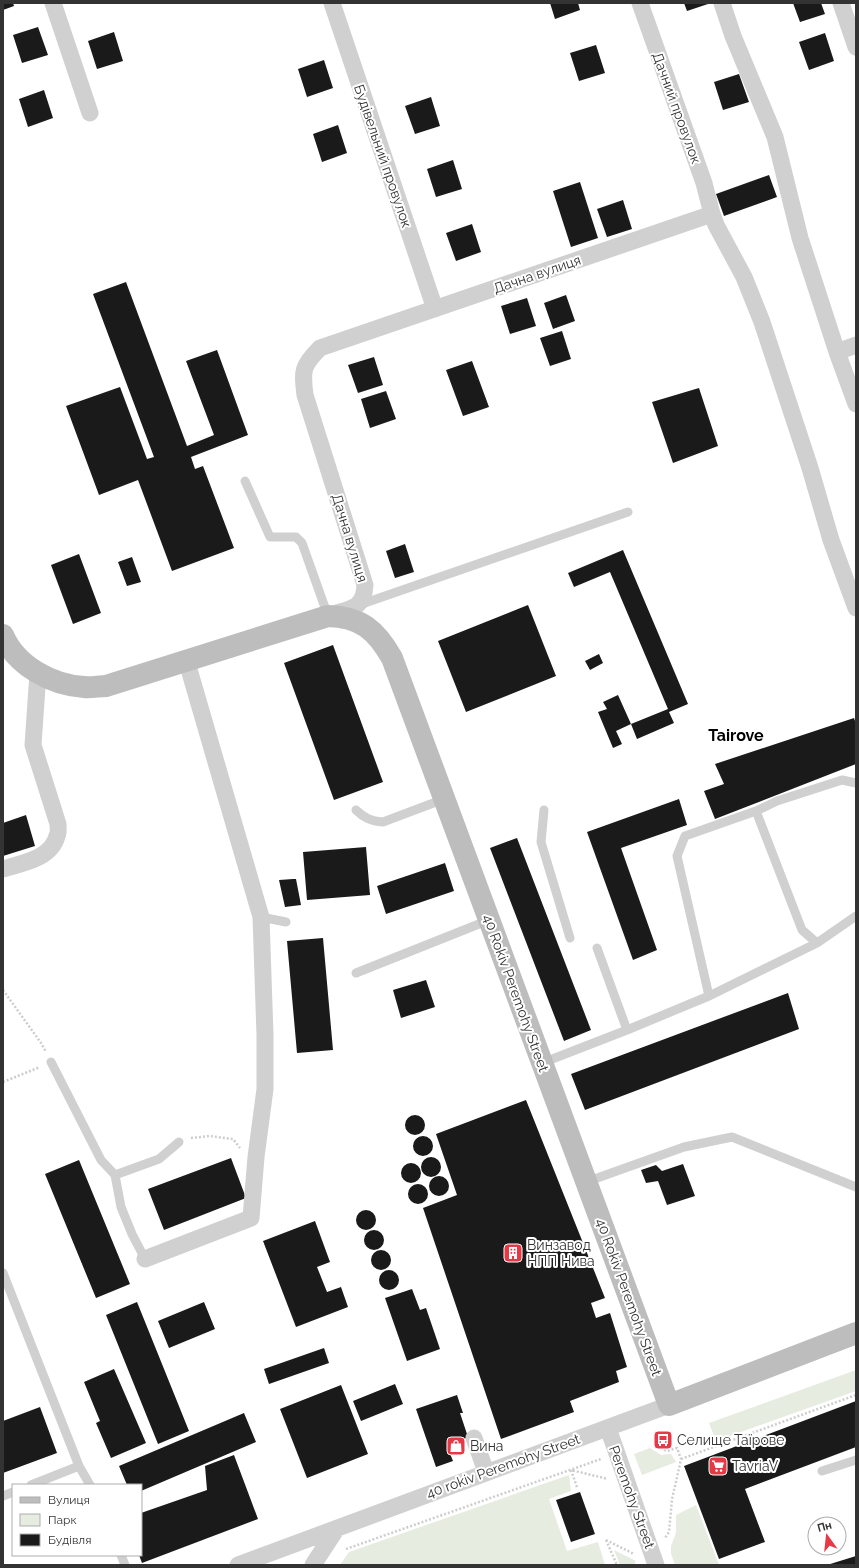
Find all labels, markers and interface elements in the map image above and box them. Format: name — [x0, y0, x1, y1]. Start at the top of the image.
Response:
street label: Дачний провулок — [649, 50, 705, 166]
street label: Будівельний провулок — [351, 82, 415, 230]
street label: Дачна вулиця — [491, 252, 583, 296]
street label: Дачна вулиця — [329, 492, 371, 584]
district label: Tairove — [708, 726, 764, 745]
street label: 40 Rokiv Peremohy Street — [480, 912, 552, 1074]
street label: 40 Rokiv Peremohy Street — [593, 1216, 665, 1378]
place label: Винзавод НПП Нива — [527, 1237, 595, 1269]
building icon: Винзавод НПП Нива — [502, 1242, 524, 1264]
bus stop icon: Селище Таїрове — [652, 1429, 674, 1451]
street label: 40 rokiv Peremohy Street — [424, 1431, 582, 1501]
place label: Селище Таїрове — [677, 1432, 784, 1448]
shop icon: Вина — [445, 1435, 467, 1457]
place label: Вина — [470, 1438, 503, 1454]
street label: Peremohy Street — [606, 1443, 658, 1551]
supermarket icon: TavriaV — [707, 1455, 729, 1477]
place label: TavriaV — [732, 1458, 779, 1474]
legend — [12, 1484, 142, 1556]
text: Вулиця — [48, 1493, 90, 1507]
text: Парк — [48, 1513, 77, 1527]
north arrow — [807, 1516, 847, 1556]
text: Пн — [816, 1519, 833, 1535]
text: Будівля — [48, 1533, 91, 1547]

